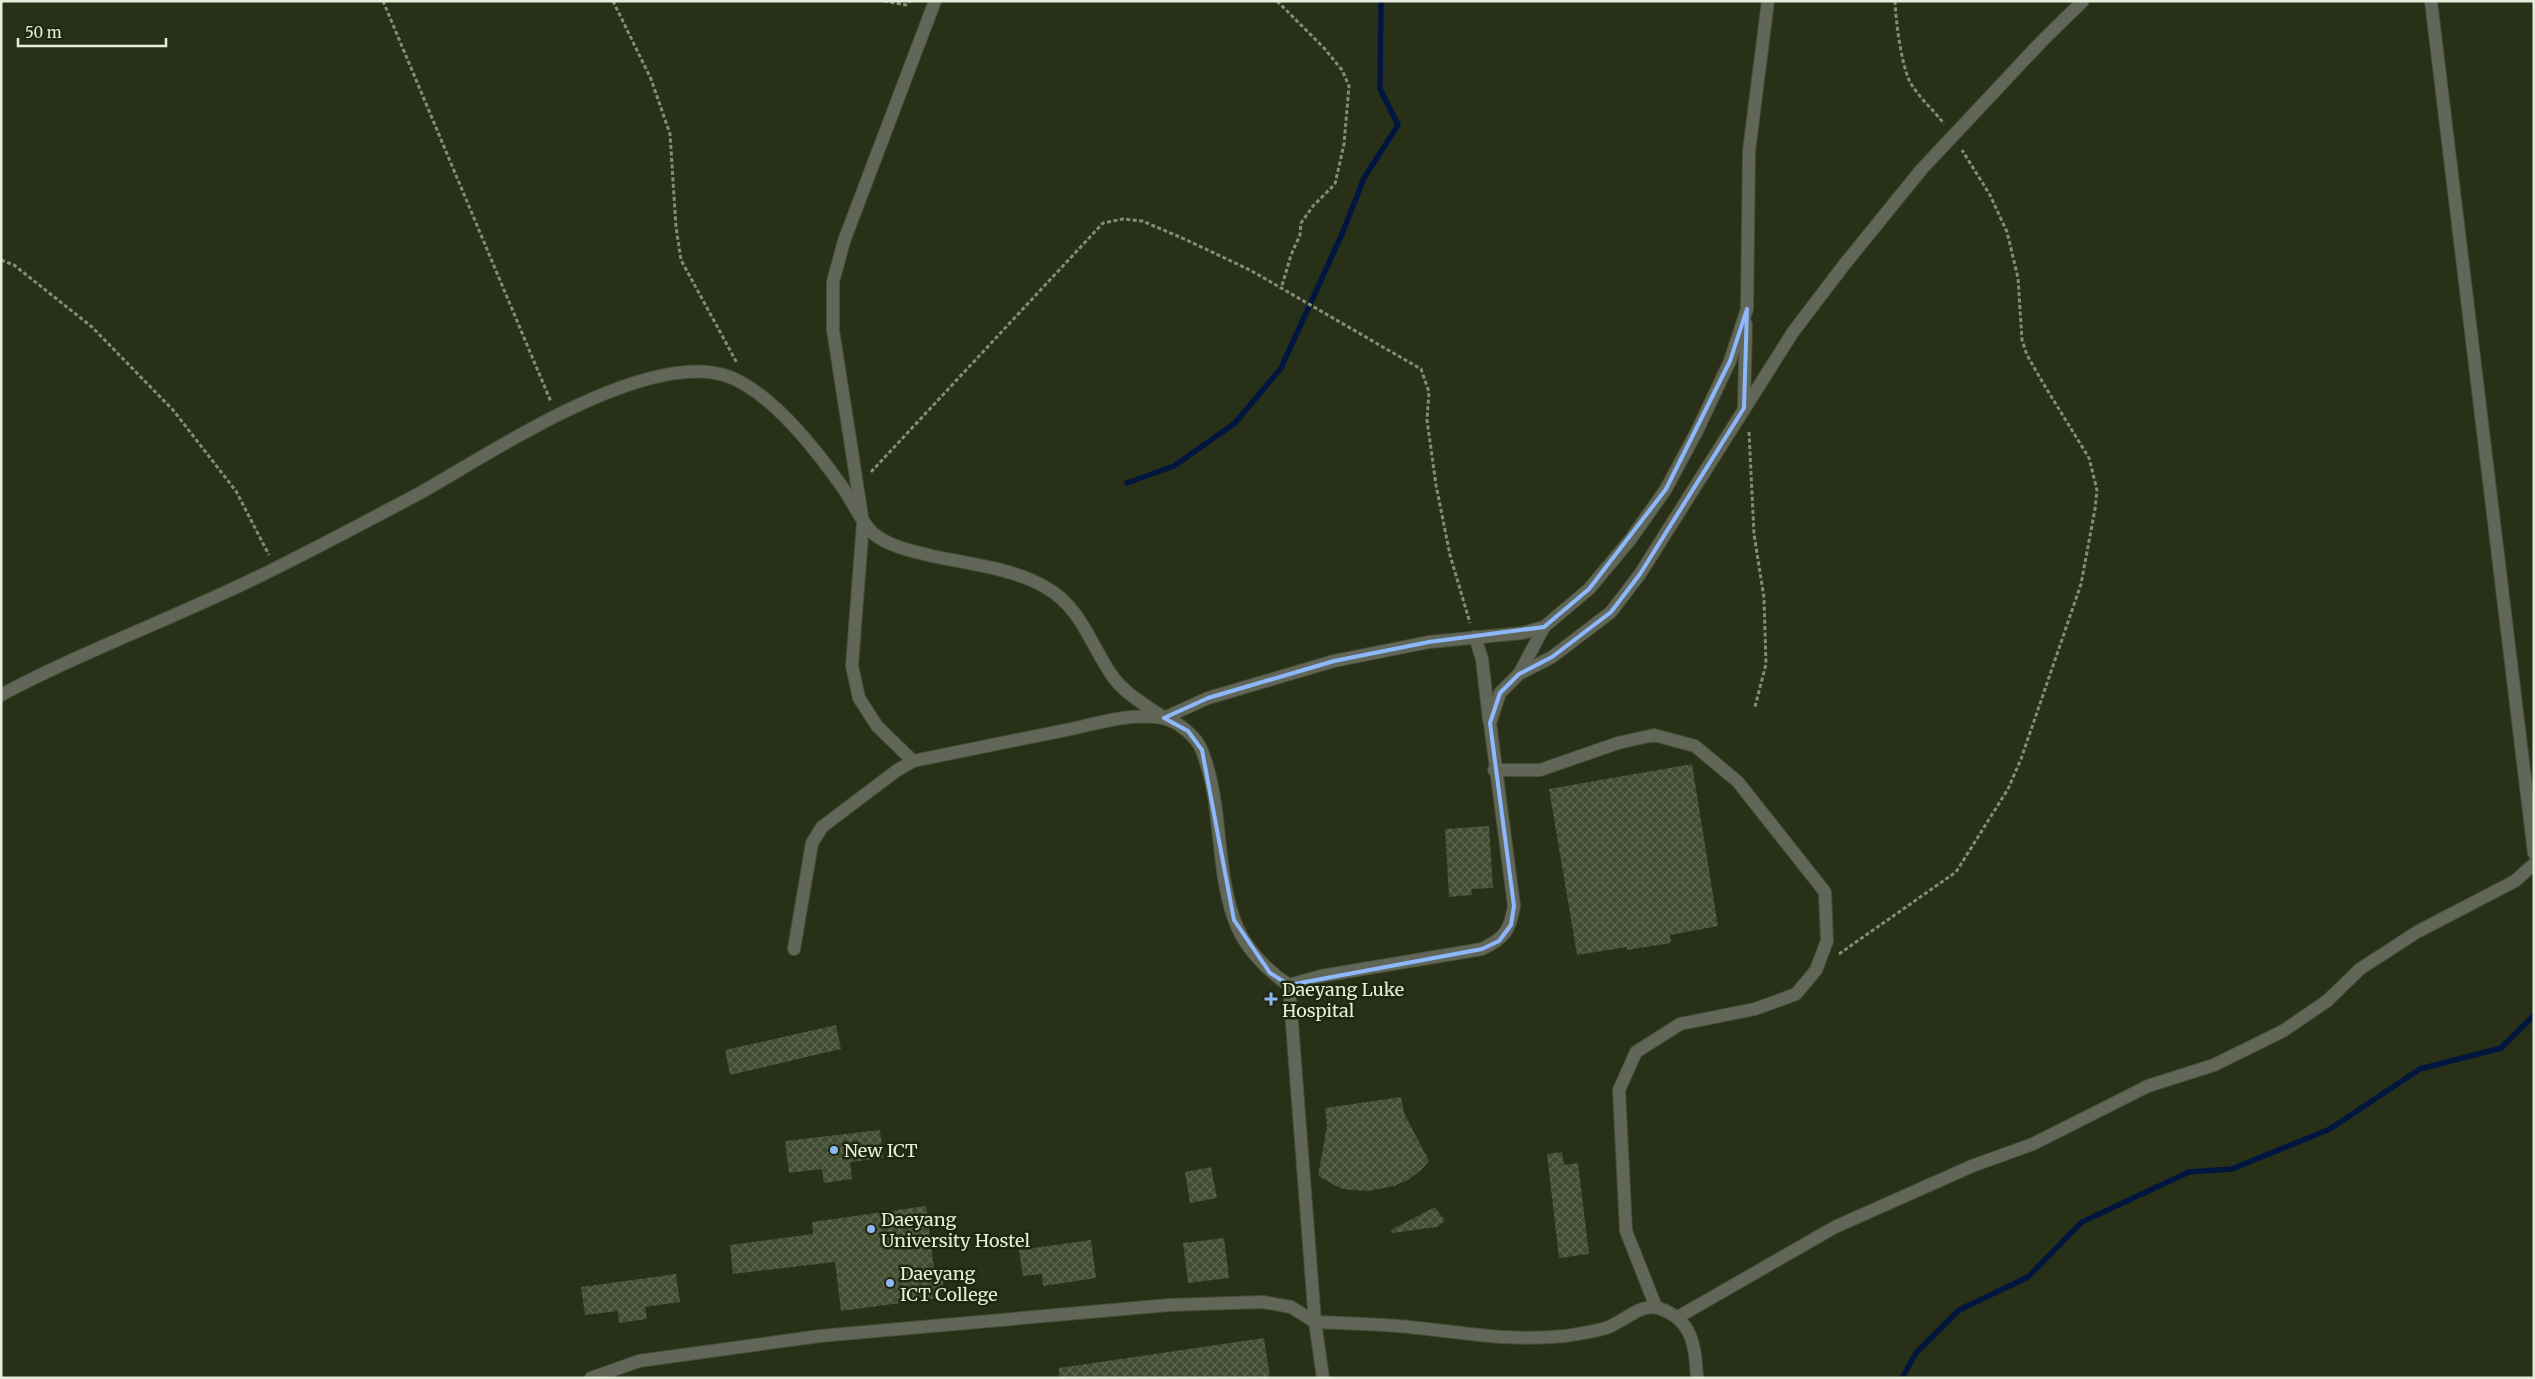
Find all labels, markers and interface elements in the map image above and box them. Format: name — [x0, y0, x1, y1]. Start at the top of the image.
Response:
scale bar — [18, 15, 165, 47]
text: 50 m — [25, 23, 62, 42]
place label: Daeyang Luke Hospital — [1282, 978, 1404, 1022]
marker: Daeyang Luke Hospital — [1264, 992, 1278, 1006]
place label: New ICT — [844, 1139, 918, 1162]
marker: New ICT — [828, 1144, 840, 1156]
place label: Daeyang University Hostel — [881, 1208, 1030, 1252]
marker: Daeyang University Hostel — [865, 1223, 877, 1235]
place label: Daeyang ICT College — [900, 1262, 998, 1306]
marker: Daeyang ICT College — [884, 1277, 896, 1289]

